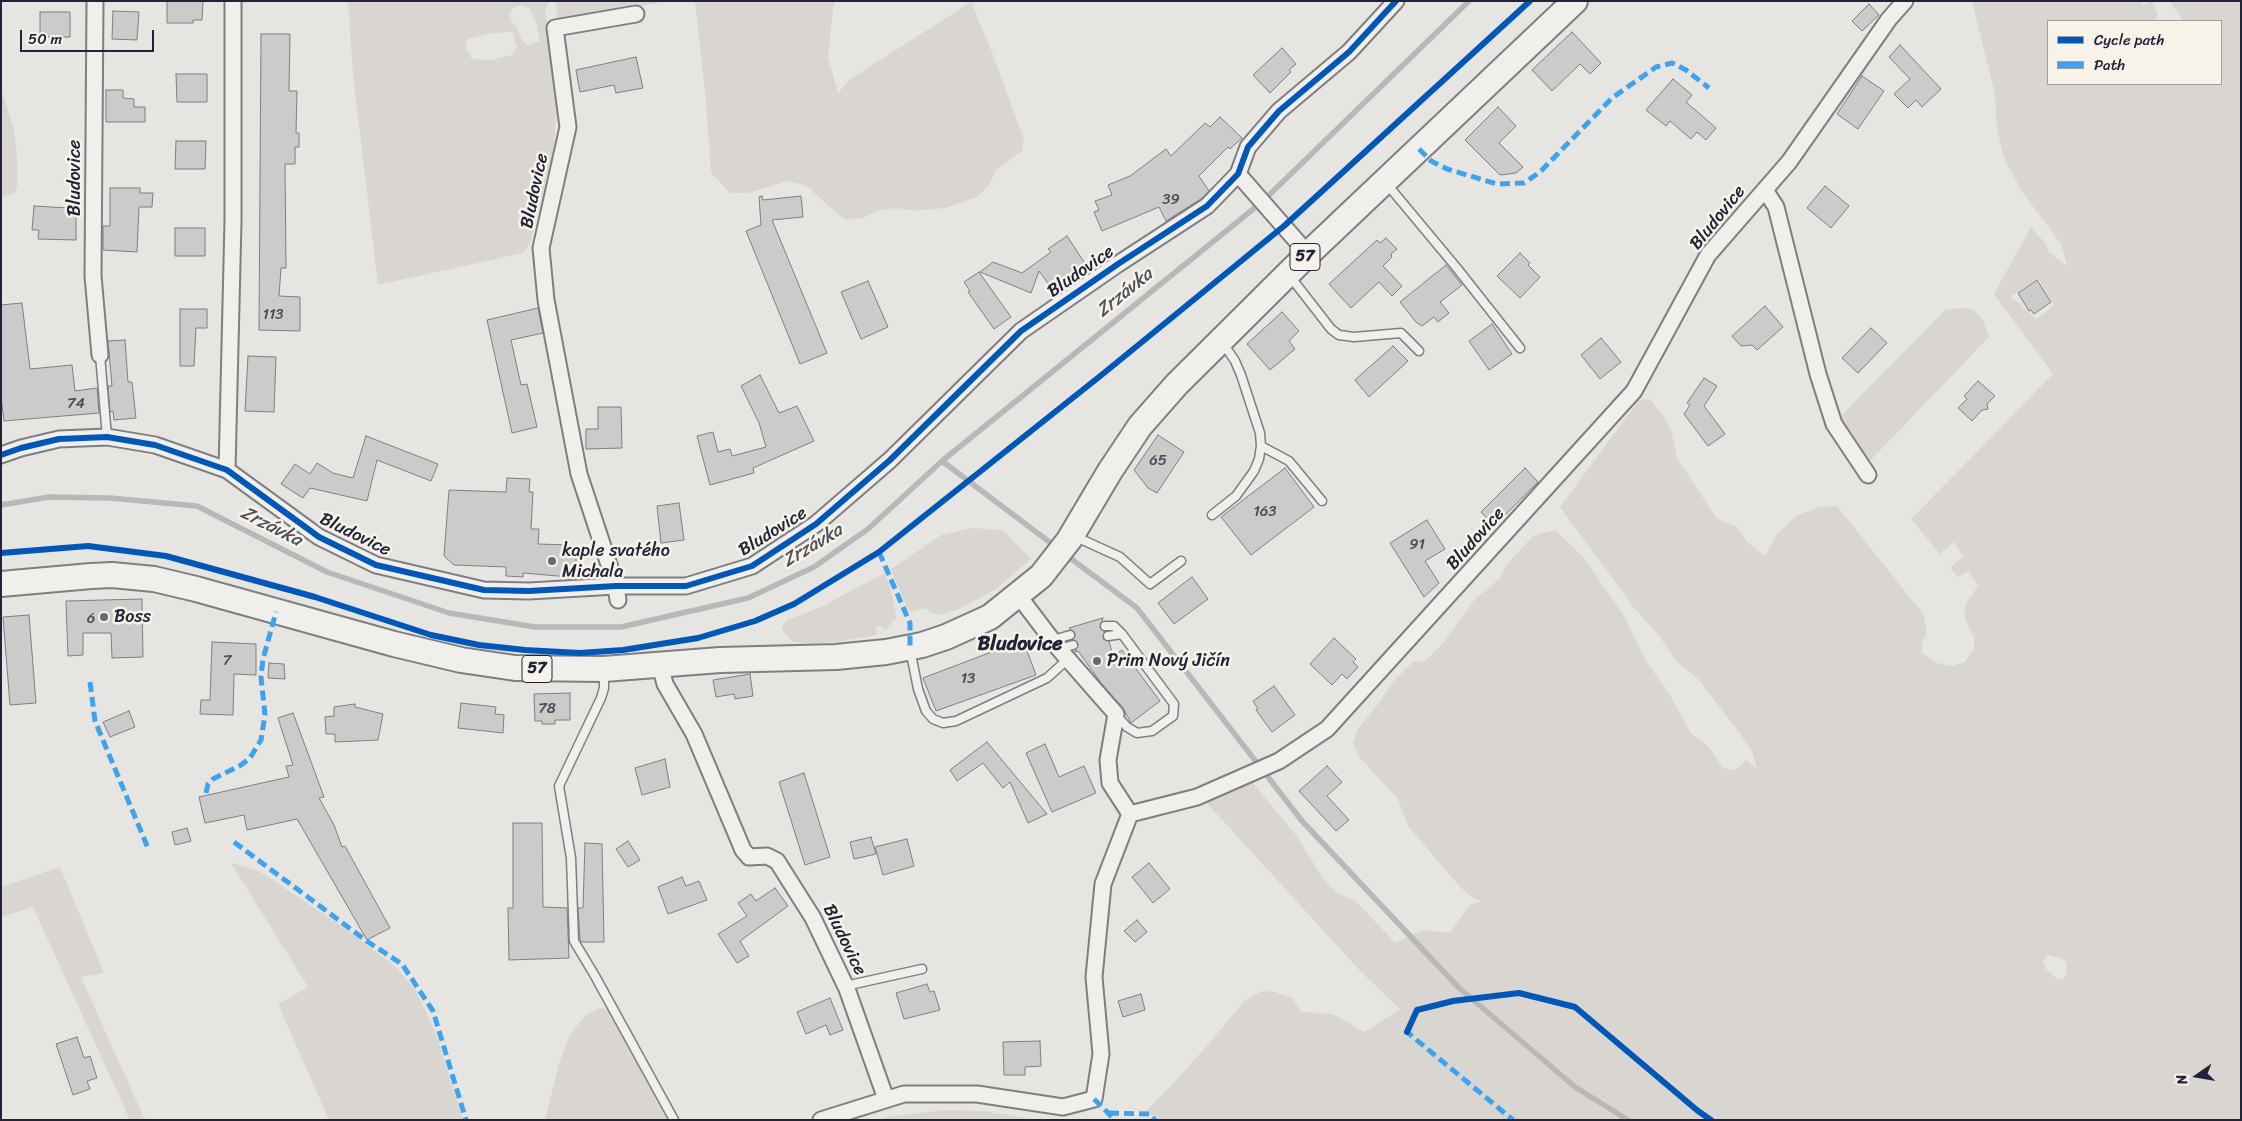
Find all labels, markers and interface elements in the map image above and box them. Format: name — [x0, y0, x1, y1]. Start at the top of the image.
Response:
scale bar — [22, 20, 156, 52]
legend — [2047, 20, 2222, 85]
text: 50 m — [28, 26, 62, 52]
text: Cycle path — [2094, 27, 2164, 53]
text: Path — [2094, 52, 2125, 78]
street label: Bludovice — [64, 140, 86, 216]
street label: Bludovice — [517, 151, 553, 231]
street label: Bludovice — [1686, 182, 1750, 254]
house number: 39 — [1162, 191, 1180, 209]
street label: Bludovice — [1044, 241, 1118, 303]
road number: 57 — [1290, 243, 1320, 270]
water label: Zrzávka — [1092, 263, 1158, 323]
house number: 113 — [262, 306, 284, 324]
house number: 74 — [67, 395, 85, 413]
house number: 65 — [1149, 452, 1167, 470]
water label: Zrzávka — [236, 502, 306, 552]
street label: Bludovice — [735, 503, 811, 561]
house number: 163 — [1253, 503, 1277, 521]
street label: Bludovice — [1442, 503, 1510, 575]
street label: Bludovice — [316, 509, 394, 561]
water label: Zrzávka — [779, 519, 847, 573]
house number: 91 — [1409, 536, 1425, 554]
place label: kaple svatého Michala — [562, 540, 670, 582]
marker: kaple svatého Michala — [546, 555, 558, 567]
place label: Boss — [114, 606, 151, 628]
house number: 6 — [87, 610, 95, 628]
marker: Boss — [98, 611, 110, 623]
district label: Bludovice — [978, 633, 1062, 657]
place label: Prim Nový Jičín — [1107, 650, 1230, 672]
house number: 7 — [223, 652, 231, 670]
marker: Prim Nový Jičín — [1091, 655, 1103, 667]
road number: 57 — [522, 656, 552, 682]
house number: 13 — [961, 670, 975, 688]
house number: 78 — [538, 700, 556, 718]
street label: Bludovice — [818, 901, 870, 979]
north arrow — [2172, 1051, 2222, 1101]
text: N — [2169, 1072, 2195, 1087]

